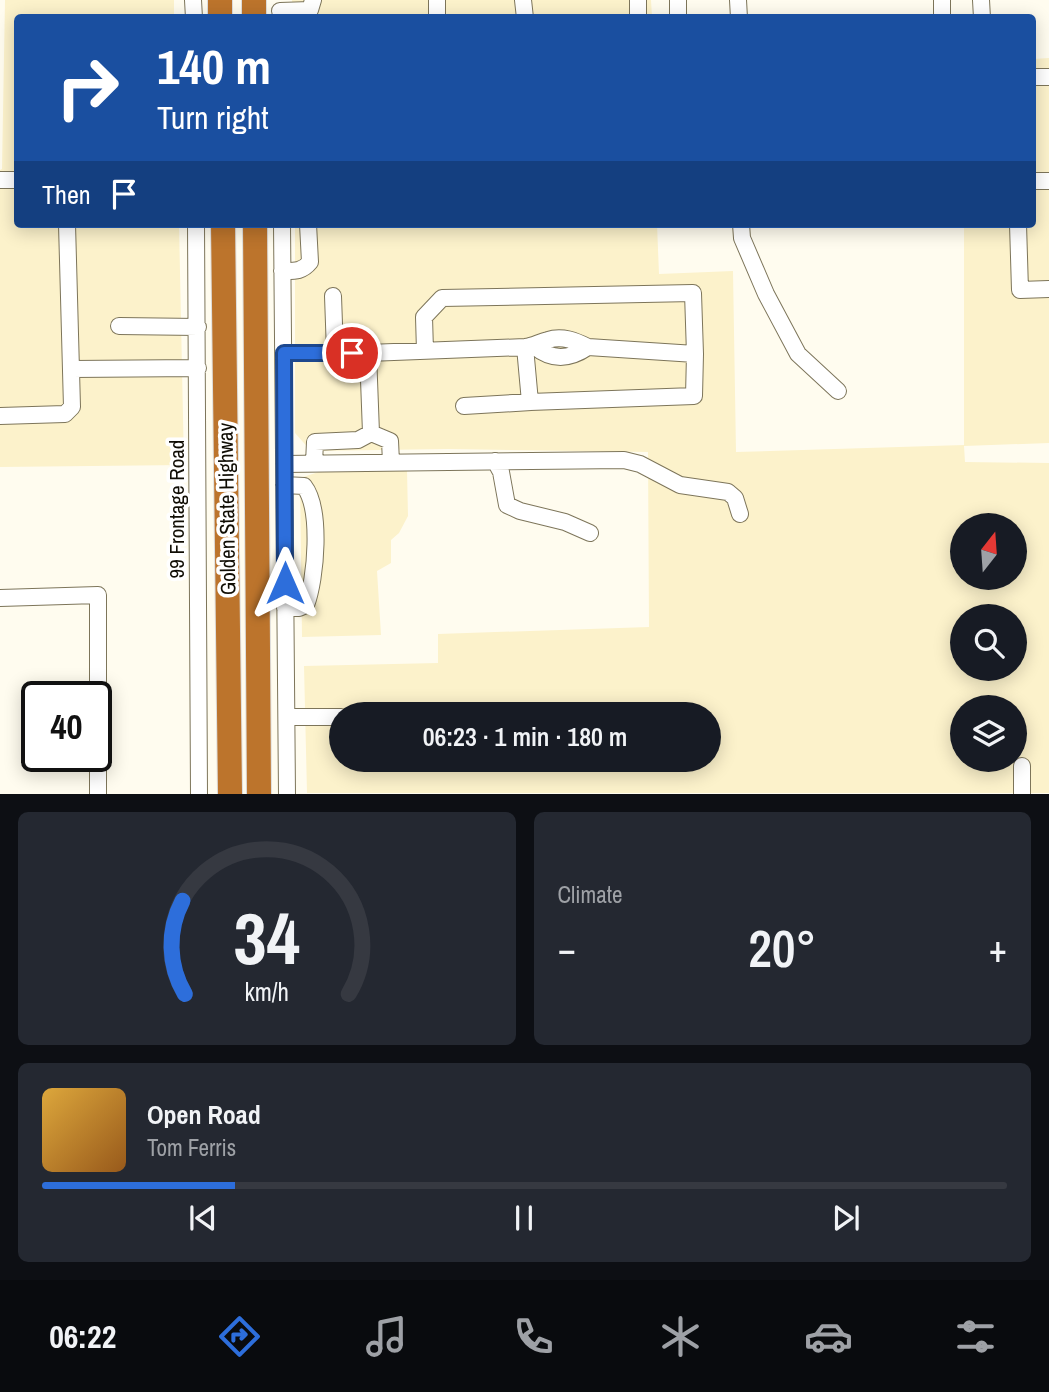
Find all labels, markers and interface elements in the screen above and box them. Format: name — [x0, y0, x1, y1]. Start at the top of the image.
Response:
text: 140 m — [157, 33, 271, 99]
icon: right — [42, 42, 133, 133]
text: Turn right — [157, 96, 269, 139]
icon: arrive — [105, 175, 143, 213]
text: Then — [42, 177, 91, 212]
pin — [322, 323, 382, 383]
icon: arrive — [333, 334, 371, 372]
street label: Golden State Highway — [210, 422, 243, 595]
street label: 99 Frontage Road — [162, 440, 191, 578]
north arrow — [950, 513, 1027, 590]
map controls — [950, 513, 1027, 772]
position arrow — [248, 546, 322, 620]
button: search — [950, 604, 1027, 681]
speed limit sign: 40 — [21, 681, 112, 772]
button: layers — [950, 695, 1027, 772]
text: 06:23 · 1 min · 180 m — [423, 719, 627, 754]
text: Climate — [558, 879, 622, 910]
text: 34 — [234, 890, 300, 988]
text: 20° — [748, 913, 816, 983]
text: − — [558, 923, 576, 974]
text: + — [989, 923, 1007, 974]
text: km/h — [245, 975, 289, 1009]
text: Open Road — [147, 1097, 261, 1132]
text: Tom Ferris — [147, 1132, 236, 1163]
icon: previous — [184, 1199, 222, 1237]
icon: pause — [505, 1199, 543, 1237]
icon: next — [827, 1199, 865, 1237]
icon: directions — [215, 1312, 264, 1361]
icon: music — [362, 1312, 411, 1361]
icon: phone — [509, 1312, 558, 1361]
icon: climate — [656, 1312, 705, 1361]
icon: car — [804, 1312, 853, 1361]
icon: filters — [951, 1312, 1000, 1361]
text: 06:22 — [49, 1315, 116, 1358]

